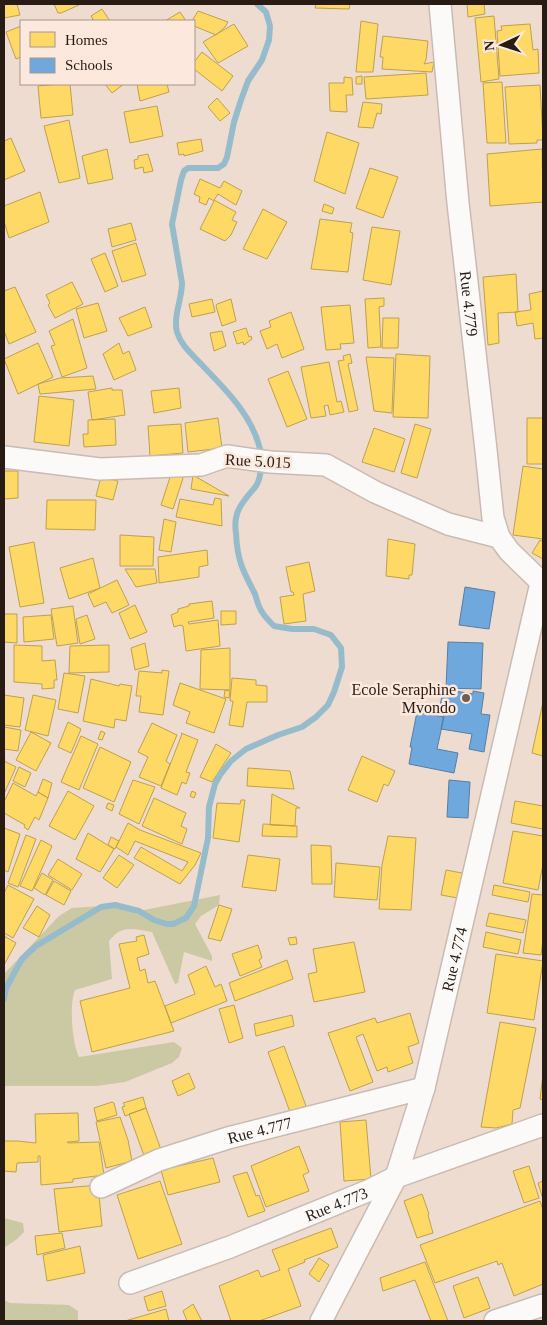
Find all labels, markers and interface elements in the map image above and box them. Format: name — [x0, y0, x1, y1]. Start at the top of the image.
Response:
legend — [20, 20, 195, 85]
north arrow — [477, 20, 527, 70]
text: Homes — [65, 32, 108, 48]
text: N — [482, 40, 497, 51]
text: Schools — [65, 57, 113, 73]
street label: Rue 4.779 — [457, 270, 482, 337]
street label: Rue 5.015 — [225, 451, 291, 471]
place label: Ecole Seraphine Mvondo — [352, 681, 456, 716]
marker: Ecole Seraphine Mvondo — [460, 692, 472, 704]
street label: Rue 4.774 — [438, 925, 470, 993]
street label: Rue 4.777 — [226, 1114, 294, 1146]
street label: Rue 4.773 — [303, 1183, 370, 1224]

